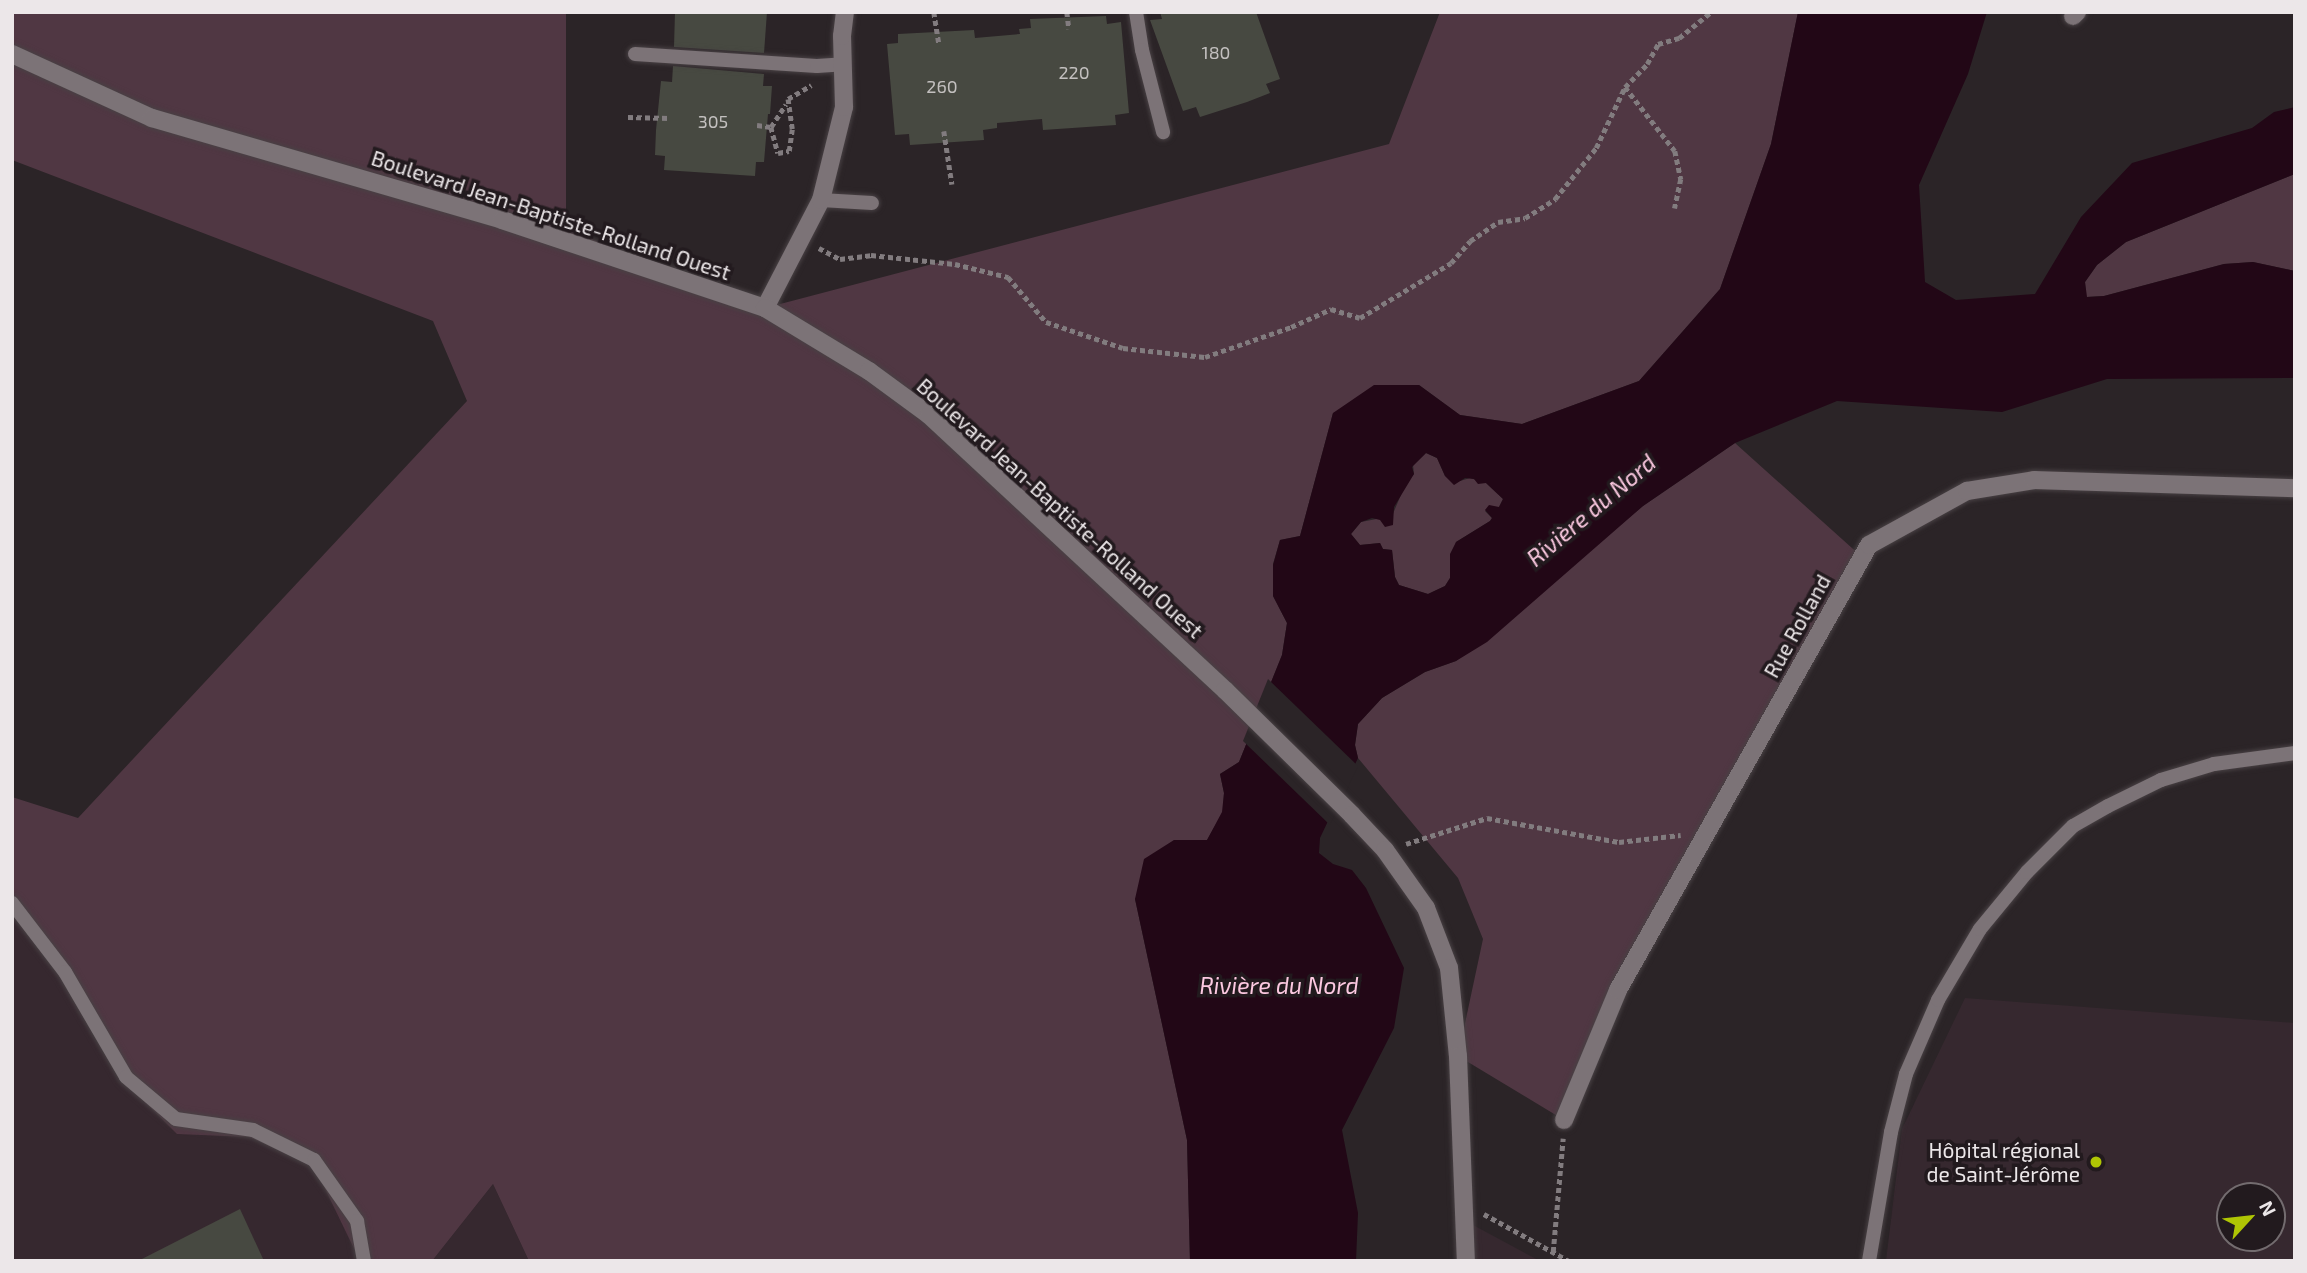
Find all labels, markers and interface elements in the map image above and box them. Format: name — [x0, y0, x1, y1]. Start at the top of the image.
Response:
house number: 180 — [1202, 41, 1230, 63]
house number: 220 — [1058, 61, 1090, 83]
house number: 260 — [926, 75, 958, 97]
house number: 305 — [698, 110, 728, 132]
street label: Boulevard Jean-Baptiste-Rolland Ouest — [368, 145, 734, 285]
street label: Boulevard Jean-Baptiste-Rolland Ouest — [912, 373, 1208, 643]
water label: Rivière du Nord — [1521, 448, 1661, 572]
street label: Rue Rolland — [1758, 570, 1836, 682]
water label: Rivière du Nord — [1199, 971, 1359, 999]
place label: Hôpital régional de Saint-Jérôme — [1927, 1137, 2080, 1187]
marker: Hôpital régional de Saint-Jérôme — [2086, 1152, 2106, 1172]
north arrow — [2216, 1182, 2286, 1252]
text: N — [2255, 1197, 2282, 1219]

